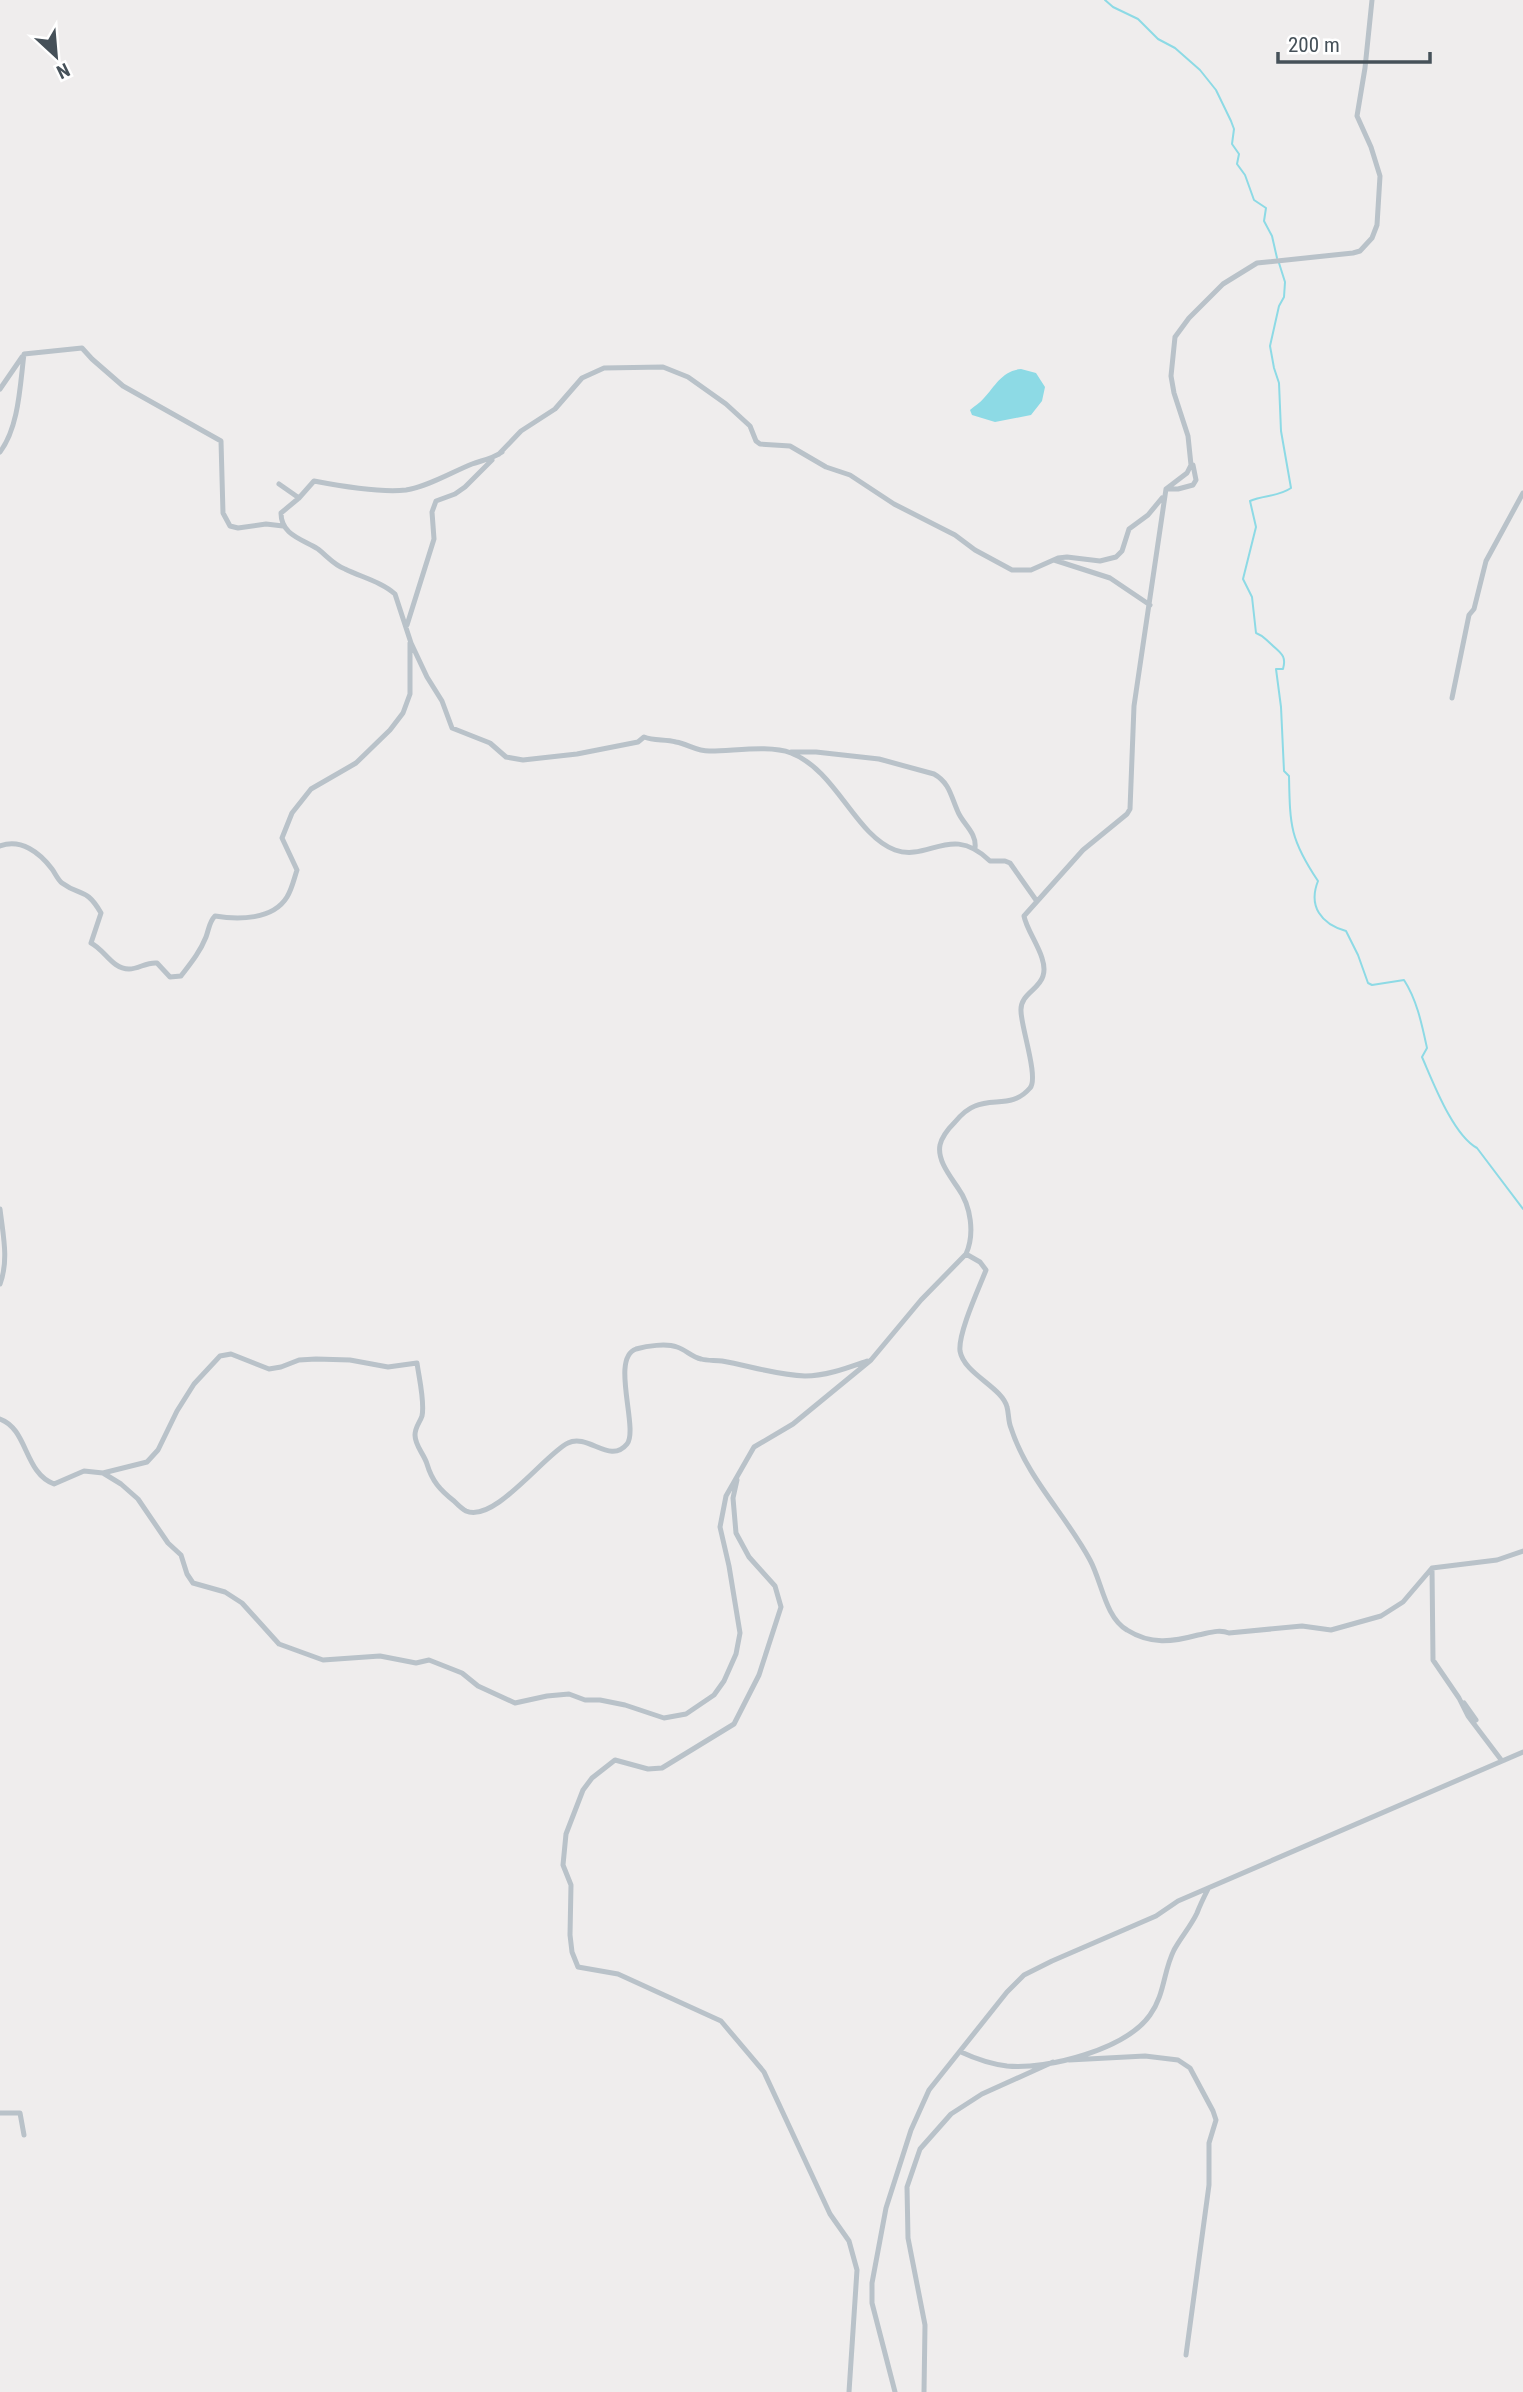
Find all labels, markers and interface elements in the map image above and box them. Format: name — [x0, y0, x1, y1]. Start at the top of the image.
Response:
north arrow — [21, 21, 91, 91]
scale bar — [1278, 21, 1430, 65]
text: 200 m — [1288, 33, 1340, 57]
text: N — [53, 58, 74, 84]

